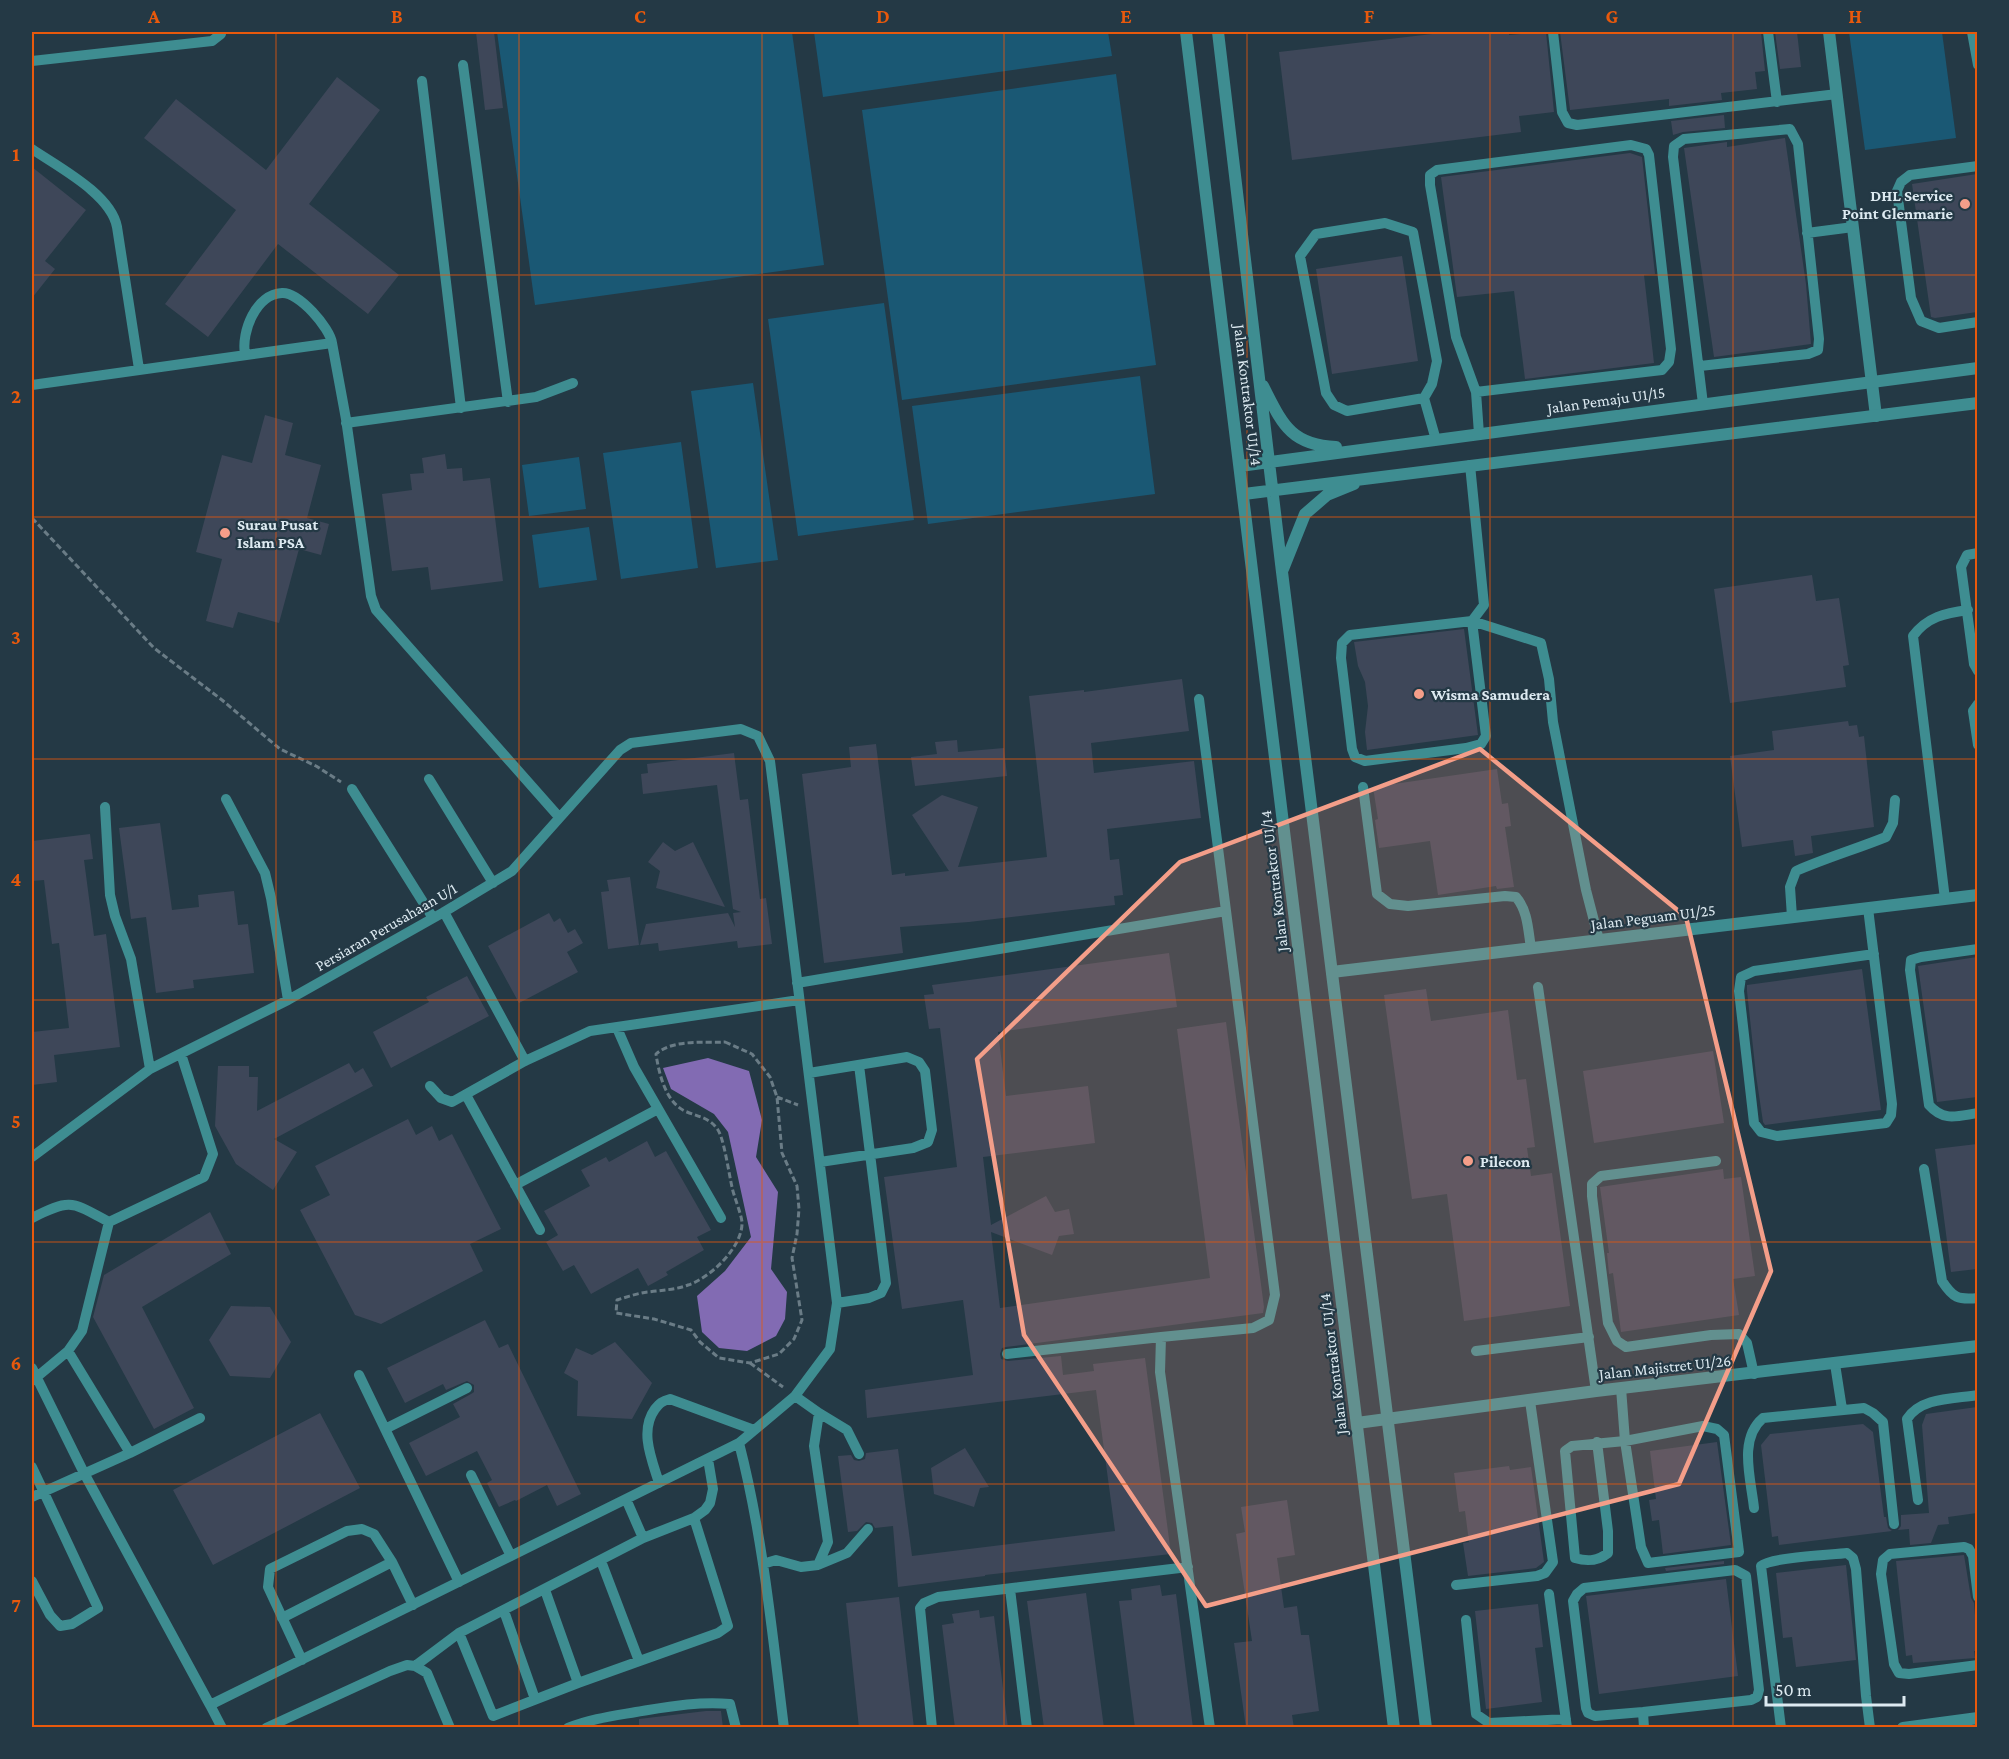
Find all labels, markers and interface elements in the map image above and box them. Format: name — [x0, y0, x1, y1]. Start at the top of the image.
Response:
text: A — [147, 5, 161, 27]
text: B — [391, 5, 403, 27]
text: C — [634, 5, 646, 27]
text: D — [876, 5, 890, 27]
text: E — [1120, 5, 1132, 27]
text: F — [1364, 5, 1375, 27]
text: G — [1606, 5, 1619, 27]
text: H — [1848, 5, 1862, 27]
text: 1 — [12, 143, 20, 165]
place label: DHL Service Point Glenmarie — [1842, 187, 1954, 222]
marker: DHL Service Point Glenmarie — [1958, 197, 1972, 211]
street label: Jalan Kontraktor U1/14 — [1230, 321, 1265, 467]
street label: Jalan Pemaju U1/15 — [1544, 383, 1666, 418]
text: 2 — [11, 385, 21, 407]
place label: Surau Pusat Islam PSA — [237, 516, 318, 551]
marker: Surau Pusat Islam PSA — [218, 526, 232, 540]
text: 3 — [11, 626, 21, 648]
place label: Wisma Samudera — [1430, 686, 1550, 703]
marker: Wisma Samudera — [1412, 687, 1426, 701]
street label: Jalan Kontraktor U1/14 — [1257, 809, 1292, 955]
text: 4 — [11, 868, 22, 890]
street label: Persiaran Perusahaan U/1 — [312, 880, 460, 974]
street label: Jalan Peguam U1/25 — [1588, 901, 1716, 934]
text: 5 — [11, 1110, 21, 1132]
place label: Pilecon — [1480, 1153, 1530, 1170]
marker: Pilecon — [1461, 1154, 1475, 1168]
street label: Jalan Kontraktor U1/14 — [1316, 1292, 1351, 1438]
text: 6 — [11, 1352, 21, 1374]
street label: Jalan Majistret U1/26 — [1596, 1352, 1732, 1384]
text: 7 — [11, 1594, 21, 1616]
scale bar — [1766, 1669, 1904, 1707]
text: 50 m — [1775, 1680, 1812, 1700]

